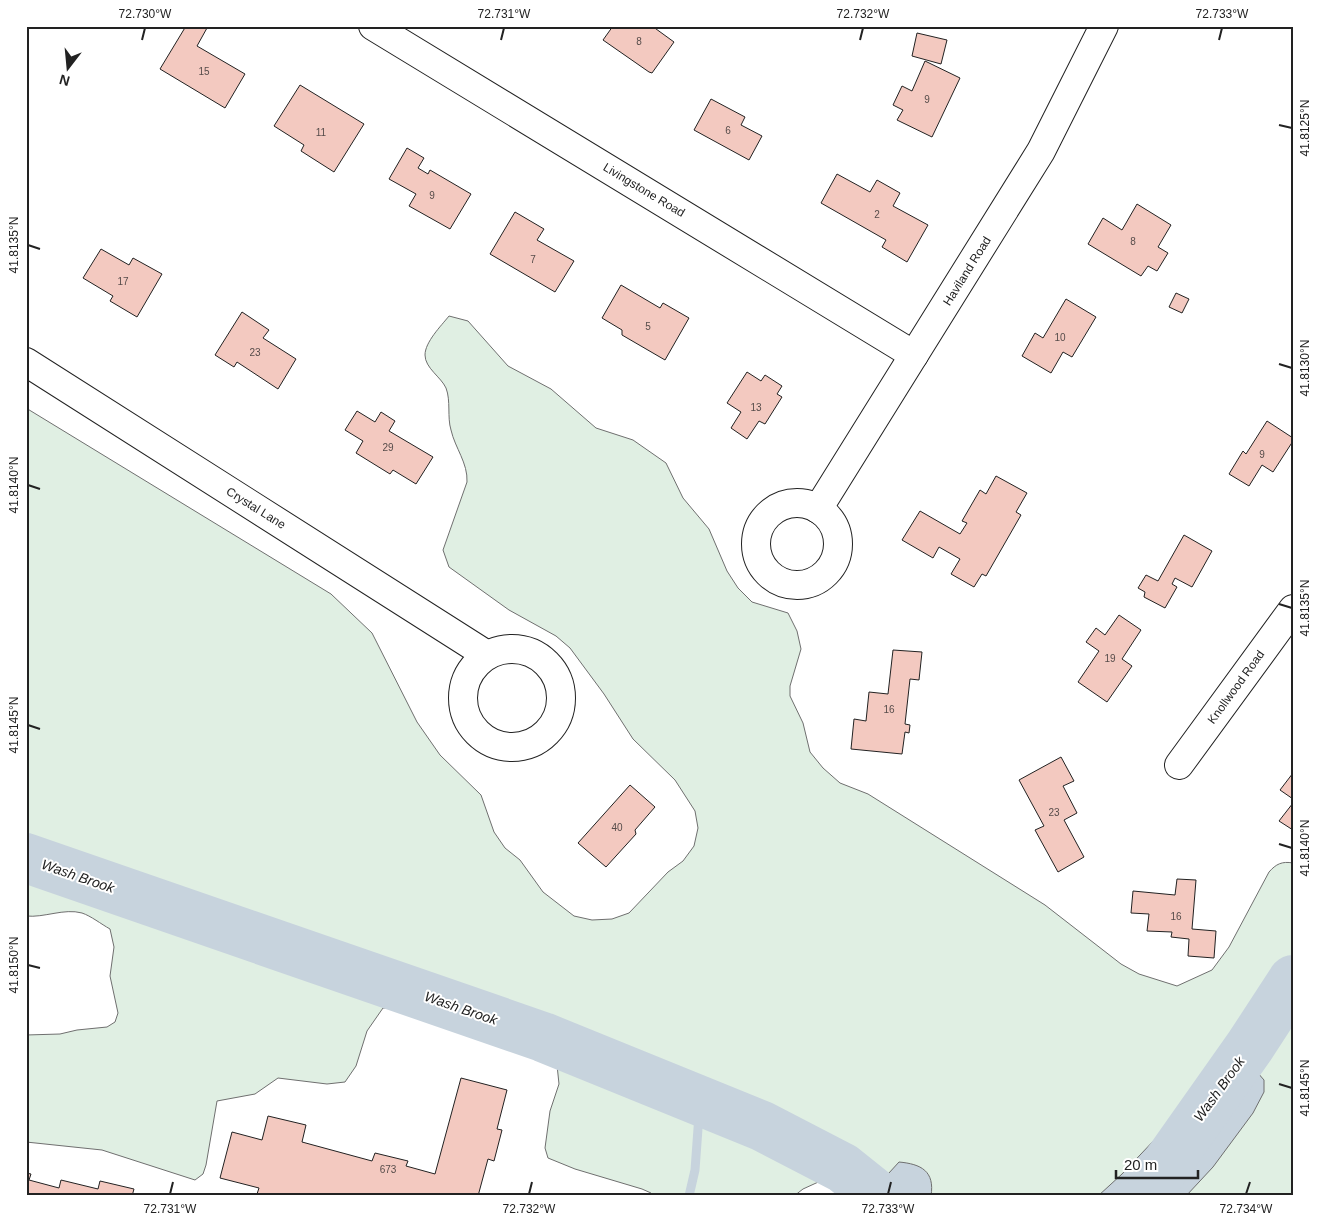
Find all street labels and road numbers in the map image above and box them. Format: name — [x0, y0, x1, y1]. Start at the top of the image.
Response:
street label: Livingstone Road — [601, 160, 687, 220]
street label: Haviland Road — [940, 234, 994, 308]
street label: Crystal Lane — [224, 484, 289, 532]
street label: Knollwood Road — [1205, 648, 1267, 726]

